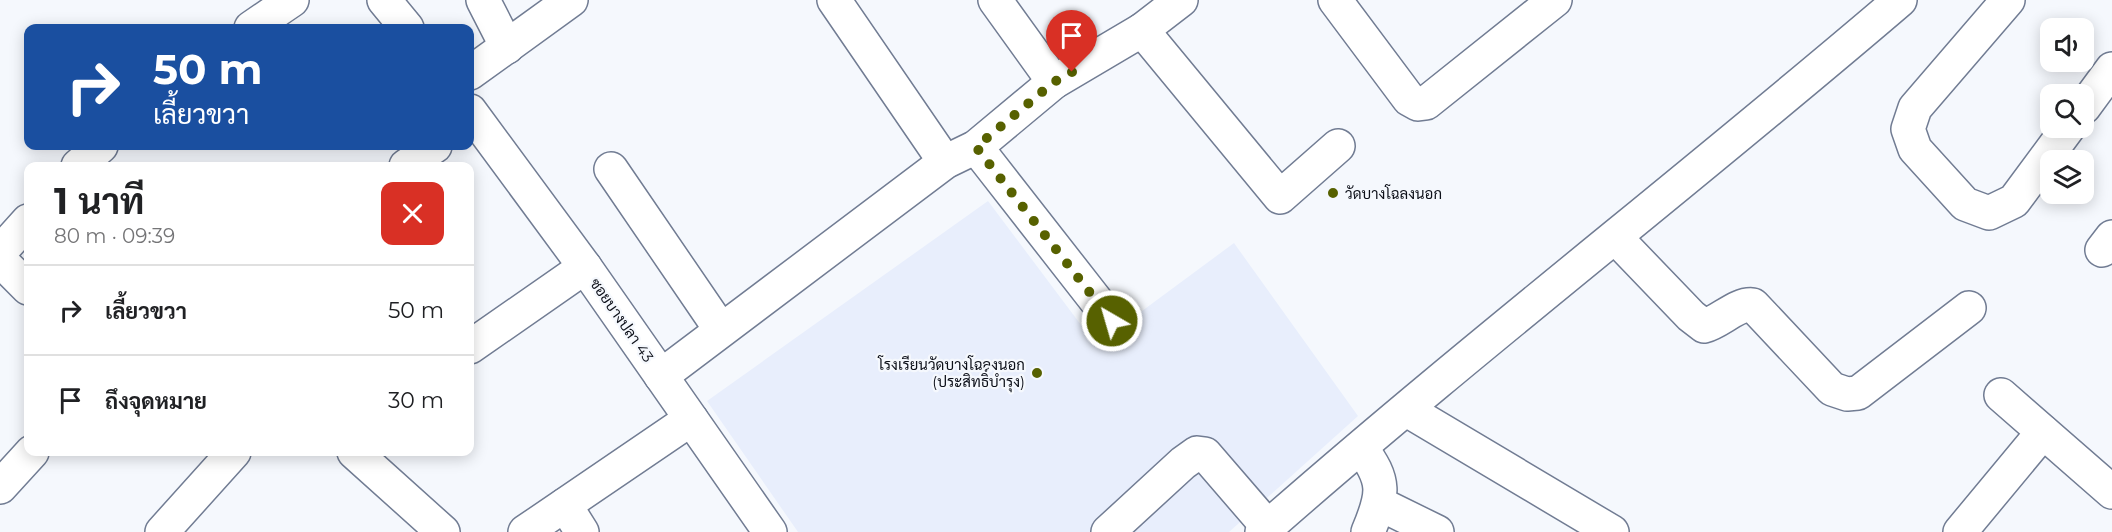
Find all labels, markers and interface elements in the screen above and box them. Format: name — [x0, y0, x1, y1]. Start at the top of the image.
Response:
pin — [1046, 10, 1097, 72]
map controls — [2040, 18, 2094, 204]
button: sound — [2040, 18, 2094, 72]
icon: arrive — [1055, 19, 1088, 52]
text: 50 m — [153, 43, 262, 95]
icon: right — [54, 48, 132, 126]
button: search — [2040, 84, 2094, 138]
text: เลี้ยวขวา — [153, 98, 249, 131]
button: layers — [2040, 150, 2094, 204]
text: 1 นาที — [54, 179, 144, 223]
button: close — [381, 182, 444, 245]
place label: วัดบางโฉลงนอก — [1345, 184, 1442, 203]
marker: วัดบางโฉลงนอก — [1326, 186, 1340, 200]
text: 80 m · 09:39 — [54, 224, 175, 248]
street label: ซอยบางปลา 43 — [586, 274, 658, 366]
position arrow — [1080, 289, 1144, 353]
icon: right — [54, 294, 87, 327]
text: 50 m — [388, 297, 444, 324]
text: เลี้ยวขวา — [105, 298, 187, 325]
place label: โรงเรียนวัดบางโฉลงนอก (ประสิทธิ์บำรุง) — [877, 355, 1025, 393]
marker: โรงเรียนวัดบางโฉลงนอก (ประสิทธิ์บำรุง) — [1030, 366, 1044, 380]
icon: arrive — [54, 384, 87, 417]
text: 30 m — [388, 387, 444, 414]
text: ถึงจุดหมาย — [105, 388, 207, 415]

